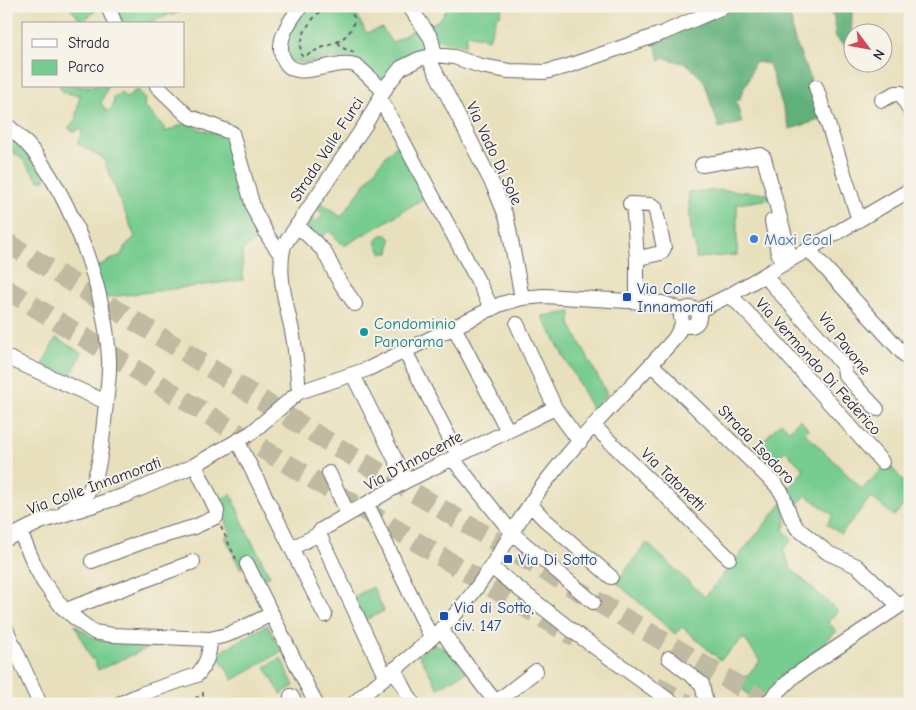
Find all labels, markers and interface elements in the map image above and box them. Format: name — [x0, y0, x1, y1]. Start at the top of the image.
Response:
legend — [22, 22, 185, 88]
north arrow — [844, 22, 894, 72]
text: Strada — [68, 34, 110, 52]
text: N — [869, 46, 888, 63]
text: Parco — [68, 58, 104, 76]
street label: Strada Valle Furci — [286, 94, 367, 205]
street label: Via Vado Di Sole — [462, 99, 526, 208]
place label: Maxi Coal — [764, 231, 832, 249]
marker: Maxi Coal — [748, 233, 760, 245]
place label: Via Colle Innamorati — [637, 280, 713, 316]
marker: Via Colle Innamorati — [621, 291, 633, 303]
street label: Via Vermondo Di Federico — [752, 294, 885, 439]
street label: Via Pavone — [814, 309, 874, 378]
place label: Condominio Panorama — [374, 315, 456, 351]
marker: Condominio Panorama — [358, 326, 370, 338]
street label: Strada Isodoro — [714, 402, 798, 488]
street label: Via D'Innocente — [361, 428, 465, 494]
street label: Via Tatonetti — [637, 444, 709, 515]
street label: Via Colle Innamorati — [25, 453, 164, 518]
place label: Via Di Sotto — [518, 551, 597, 569]
marker: Via Di Sotto — [502, 553, 514, 565]
place label: Via di Sotto, civ. 147 — [454, 599, 534, 635]
marker: Via di Sotto, civ. 147 — [438, 610, 450, 622]

